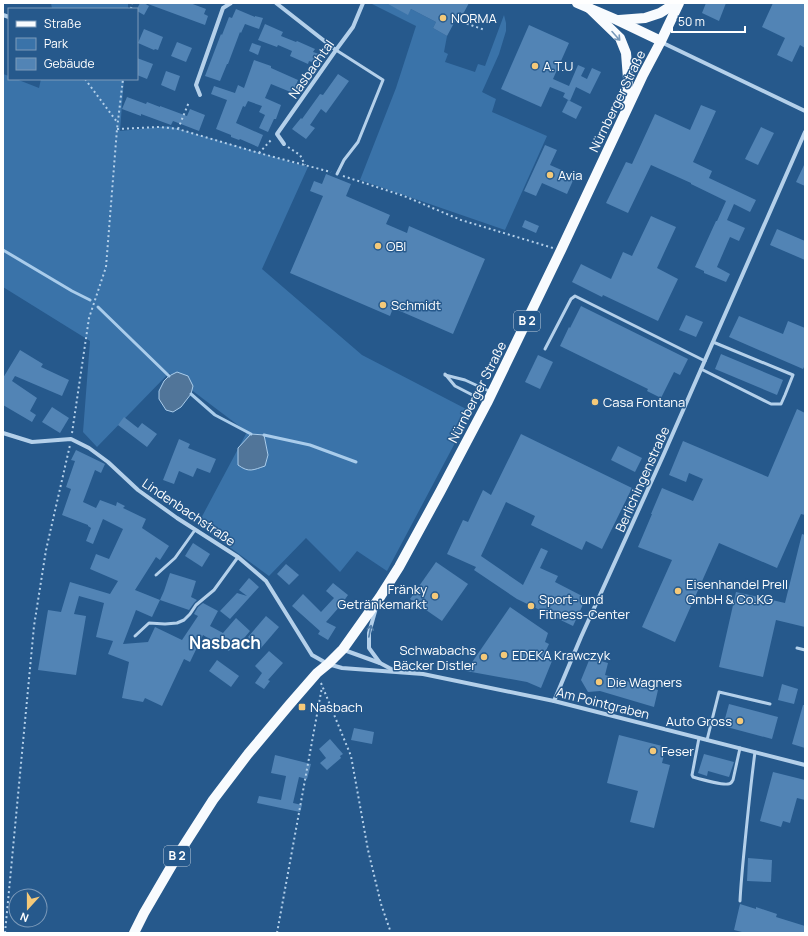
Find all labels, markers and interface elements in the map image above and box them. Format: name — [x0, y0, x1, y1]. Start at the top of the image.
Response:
legend — [8, 8, 138, 80]
scale bar — [672, 8, 745, 34]
place label: NORMA — [451, 9, 497, 27]
marker: NORMA — [438, 13, 448, 23]
text: 50 m — [678, 13, 705, 30]
text: Straße — [44, 15, 81, 32]
one-way arrow — [612, 30, 621, 41]
text: Park — [44, 35, 69, 52]
street label: Nasbachtal — [284, 36, 338, 102]
street label: Nürnberger Straße — [584, 47, 650, 155]
text: Gebäude — [44, 55, 95, 72]
place label: A.T.U — [543, 57, 573, 75]
marker: A.T.U — [530, 61, 540, 71]
place label: Avia — [558, 166, 583, 184]
marker: Avia — [545, 170, 555, 180]
place label: OBI — [386, 237, 406, 255]
marker: OBI — [373, 241, 383, 251]
place label: Schmidt — [391, 296, 441, 314]
marker: Schmidt — [378, 300, 388, 310]
road number: B 2 — [514, 311, 540, 331]
street label: Nürnberger Straße — [444, 338, 511, 446]
place label: Casa Fontana — [603, 393, 685, 411]
marker: Casa Fontana — [590, 397, 600, 407]
street label: Berlichingenstraße — [611, 423, 674, 535]
street label: Lindenbachstraße — [139, 474, 240, 550]
place label: Eisenhandel Prell GmbH & Co.KG — [686, 575, 788, 608]
place label: Fränky Getränkemarkt — [337, 580, 427, 613]
marker: Eisenhandel Prell GmbH & Co.KG — [673, 586, 683, 596]
place label: Sport- und Fitness-Center — [539, 590, 630, 623]
marker: Fränky Getränkemarkt — [430, 591, 440, 601]
marker: Sport- und Fitness-Center — [526, 601, 536, 611]
one-way arrow — [366, 625, 374, 638]
district label: Nasbach — [189, 631, 261, 654]
place label: Schwabachs Bäcker Distler — [393, 641, 476, 674]
place label: EDEKA Krawczyk — [512, 646, 611, 664]
marker: EDEKA Krawczyk — [499, 650, 509, 660]
marker: Schwabachs Bäcker Distler — [479, 652, 489, 662]
place label: Die Wagners — [607, 673, 682, 691]
marker: Die Wagners — [594, 677, 604, 687]
street label: Am Pointgraben — [554, 683, 652, 723]
place label: Nasbach — [310, 698, 363, 716]
marker: Nasbach — [297, 702, 307, 712]
place label: Auto Gross — [666, 712, 732, 730]
marker: Auto Gross — [735, 716, 745, 726]
place label: Feser — [661, 742, 694, 760]
marker: Feser — [648, 746, 658, 756]
road number: B 2 — [164, 846, 190, 866]
north arrow — [8, 888, 48, 928]
text: N — [18, 909, 31, 926]

